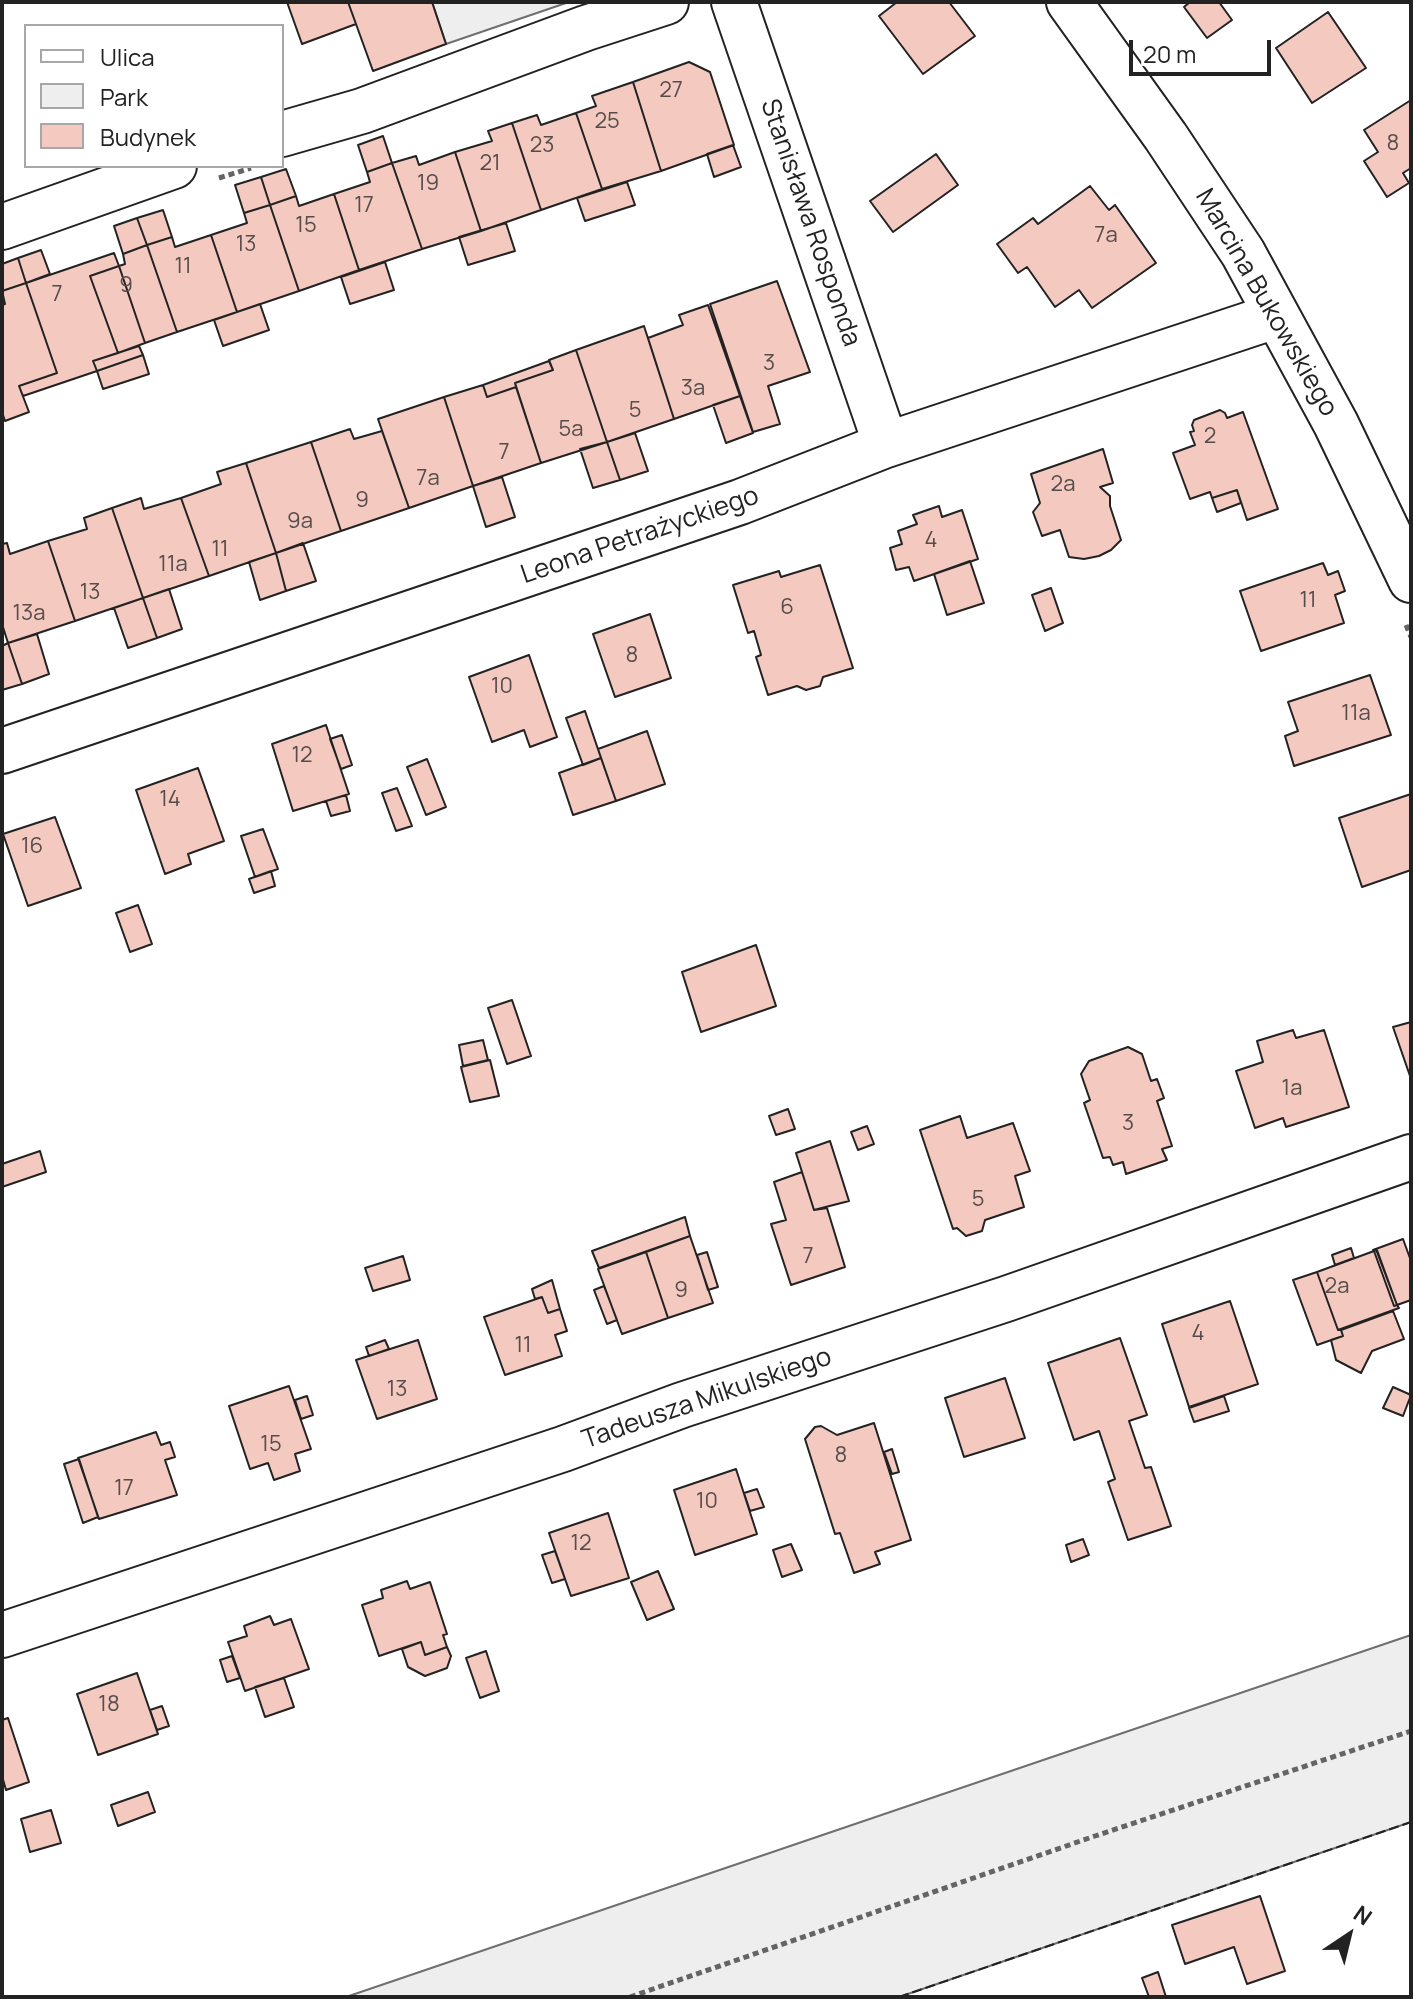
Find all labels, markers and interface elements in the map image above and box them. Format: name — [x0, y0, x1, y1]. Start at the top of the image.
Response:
legend — [24, 24, 284, 168]
scale bar — [1133, 24, 1275, 74]
text: 20 m — [1143, 37, 1196, 70]
text: Ulica — [100, 40, 155, 73]
house number: 27 — [659, 78, 683, 104]
text: Park — [100, 80, 148, 113]
street label: Stanisława Rosponda — [753, 95, 867, 351]
house number: 25 — [594, 109, 620, 135]
text: Budynek — [100, 120, 196, 153]
house number: 8 — [1387, 131, 1399, 157]
house number: 23 — [530, 133, 554, 159]
house number: 21 — [479, 151, 501, 177]
house number: 19 — [417, 171, 439, 197]
street label: Marcina Bukowskiego — [1188, 184, 1344, 422]
house number: 17 — [354, 193, 374, 219]
house number: 15 — [295, 213, 317, 239]
house number: 7a — [1094, 223, 1118, 249]
house number: 13 — [236, 232, 256, 258]
house number: 11 — [174, 254, 192, 280]
house number: 9 — [119, 273, 133, 299]
house number: 7 — [51, 282, 63, 308]
house number: 3 — [763, 351, 775, 377]
house number: 3a — [681, 376, 705, 402]
house number: 5 — [629, 398, 641, 424]
house number: 5a — [559, 417, 583, 443]
house number: 2 — [1204, 424, 1216, 450]
house number: 7 — [498, 440, 510, 466]
house number: 7a — [416, 466, 440, 492]
house number: 2a — [1051, 472, 1075, 498]
street label: Leona Petrażyckiego — [517, 481, 763, 591]
house number: 9 — [355, 488, 369, 514]
house number: 9a — [287, 509, 313, 535]
house number: 4 — [925, 528, 937, 554]
house number: 11 — [211, 537, 229, 563]
house number: 11a — [158, 552, 188, 578]
house number: 13 — [80, 580, 100, 606]
house number: 11 — [1299, 588, 1317, 614]
house number: 6 — [780, 595, 794, 621]
house number: 13a — [13, 601, 45, 627]
house number: 8 — [626, 643, 638, 669]
house number: 10 — [491, 674, 513, 700]
house number: 11a — [1341, 701, 1371, 727]
house number: 12 — [291, 743, 313, 769]
house number: 14 — [159, 787, 181, 813]
house number: 16 — [21, 834, 43, 860]
house number: 1a — [1282, 1076, 1302, 1102]
house number: 3 — [1122, 1111, 1134, 1137]
house number: 5 — [972, 1187, 984, 1213]
house number: 7 — [802, 1244, 814, 1270]
house number: 2a — [1325, 1274, 1349, 1300]
house number: 9 — [674, 1278, 688, 1304]
house number: 4 — [1192, 1321, 1204, 1347]
house number: 11 — [514, 1333, 532, 1359]
street label: Tadeusza Mikulskiego — [578, 1342, 836, 1456]
house number: 13 — [387, 1377, 407, 1403]
house number: 15 — [260, 1432, 282, 1458]
house number: 8 — [835, 1443, 847, 1469]
house number: 17 — [114, 1476, 134, 1502]
house number: 10 — [696, 1489, 718, 1515]
house number: 12 — [570, 1531, 592, 1557]
house number: 18 — [98, 1692, 120, 1718]
north arrow — [1309, 1895, 1389, 1975]
text: N — [1348, 1899, 1378, 1932]

